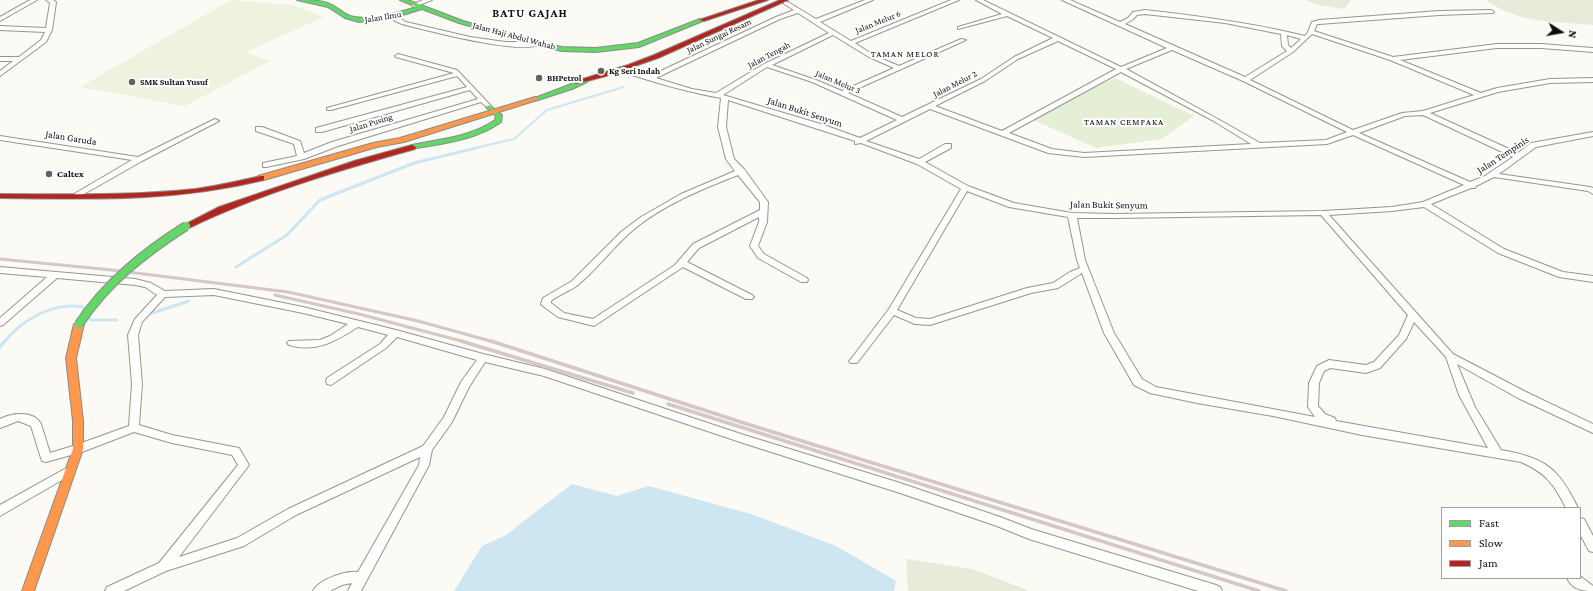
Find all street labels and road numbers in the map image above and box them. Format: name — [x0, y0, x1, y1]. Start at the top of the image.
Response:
street label: Jalan Melur 6 — [854, 8, 902, 36]
street label: Jalan Ilmu — [364, 9, 402, 25]
street label: Jalan Sungai Resam — [685, 16, 753, 56]
street label: Jalan Haji Abdul Wahab — [472, 20, 556, 52]
street label: Jalan Tengah — [746, 39, 792, 71]
street label: Jalan Melur 3 — [814, 68, 862, 96]
street label: Jalan Melur 2 — [931, 68, 979, 100]
street label: Jalan Bukit Senyum — [766, 94, 844, 130]
street label: Jalan Pusing — [348, 111, 394, 135]
street label: Jalan Garuda — [44, 128, 98, 148]
street label: Jalan Tempinis — [1475, 134, 1531, 176]
street label: Jalan Bukit Senyum — [1070, 198, 1148, 212]

